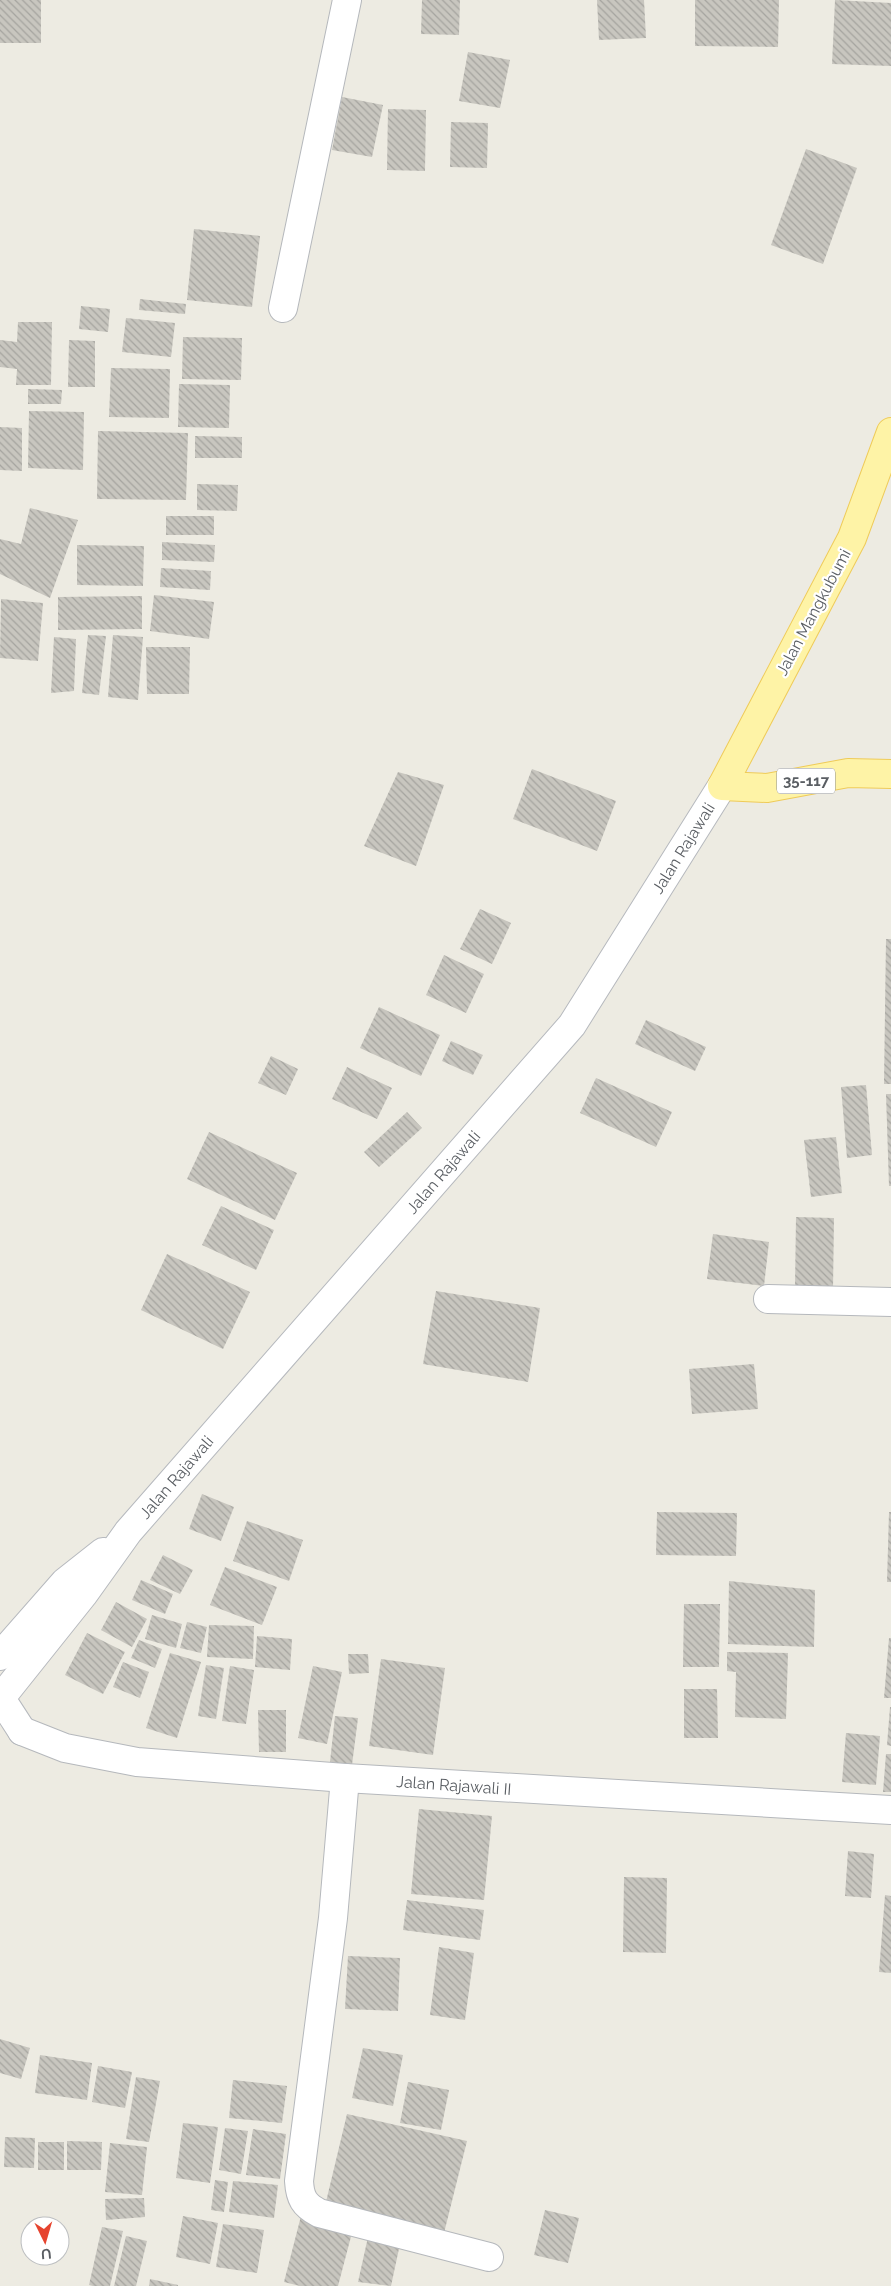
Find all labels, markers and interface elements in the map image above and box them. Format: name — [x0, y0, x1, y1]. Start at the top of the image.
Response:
street label: Jalan Mangkubumi — [772, 546, 855, 679]
road number: 35-117 — [777, 768, 835, 794]
street label: Jalan Rajawali — [648, 799, 719, 897]
street label: Jalan Rajawali — [402, 1127, 484, 1218]
street label: Jalan Rajawali — [135, 1432, 217, 1523]
street label: Jalan Rajawali II — [396, 1772, 512, 1799]
north arrow — [20, 2216, 70, 2266]
text: U — [40, 2246, 52, 2262]

